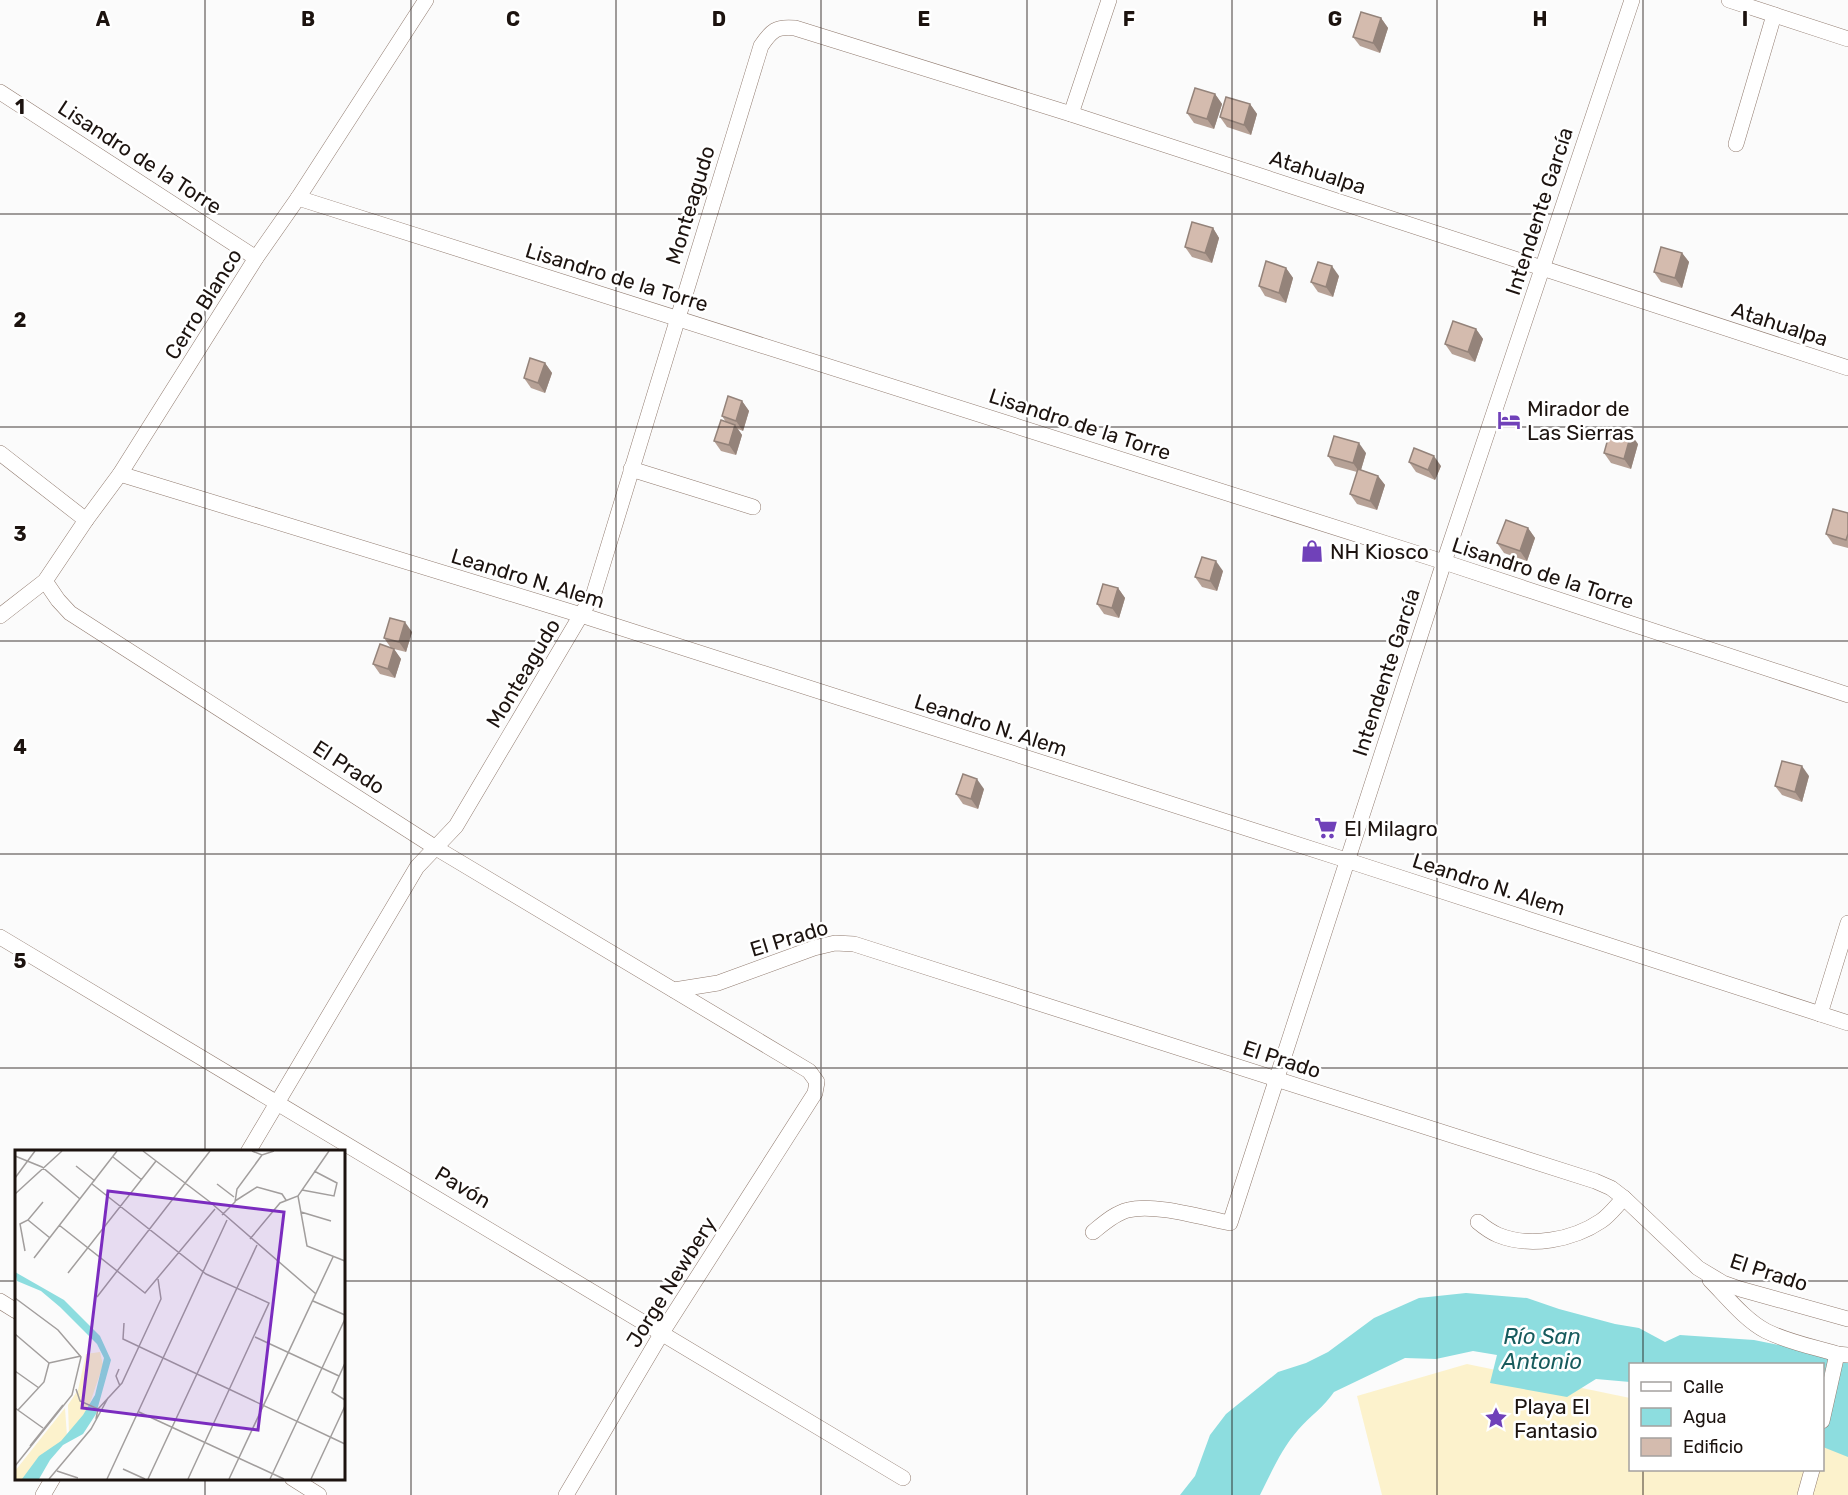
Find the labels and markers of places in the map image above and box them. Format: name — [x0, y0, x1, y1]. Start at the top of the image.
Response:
place label: Mirador de Las Sierras — [1527, 396, 1634, 445]
hotel icon: Mirador de Las Sierras — [1496, 407, 1522, 433]
shop icon: NH Kiosco — [1299, 538, 1325, 564]
place label: NH Kiosco — [1330, 539, 1429, 564]
supermarket icon: El Milagro — [1313, 815, 1339, 841]
place label: El Milagro — [1344, 816, 1438, 841]
place label: Playa El Fantasio — [1514, 1394, 1597, 1443]
place icon: Playa El Fantasio — [1483, 1405, 1509, 1431]

